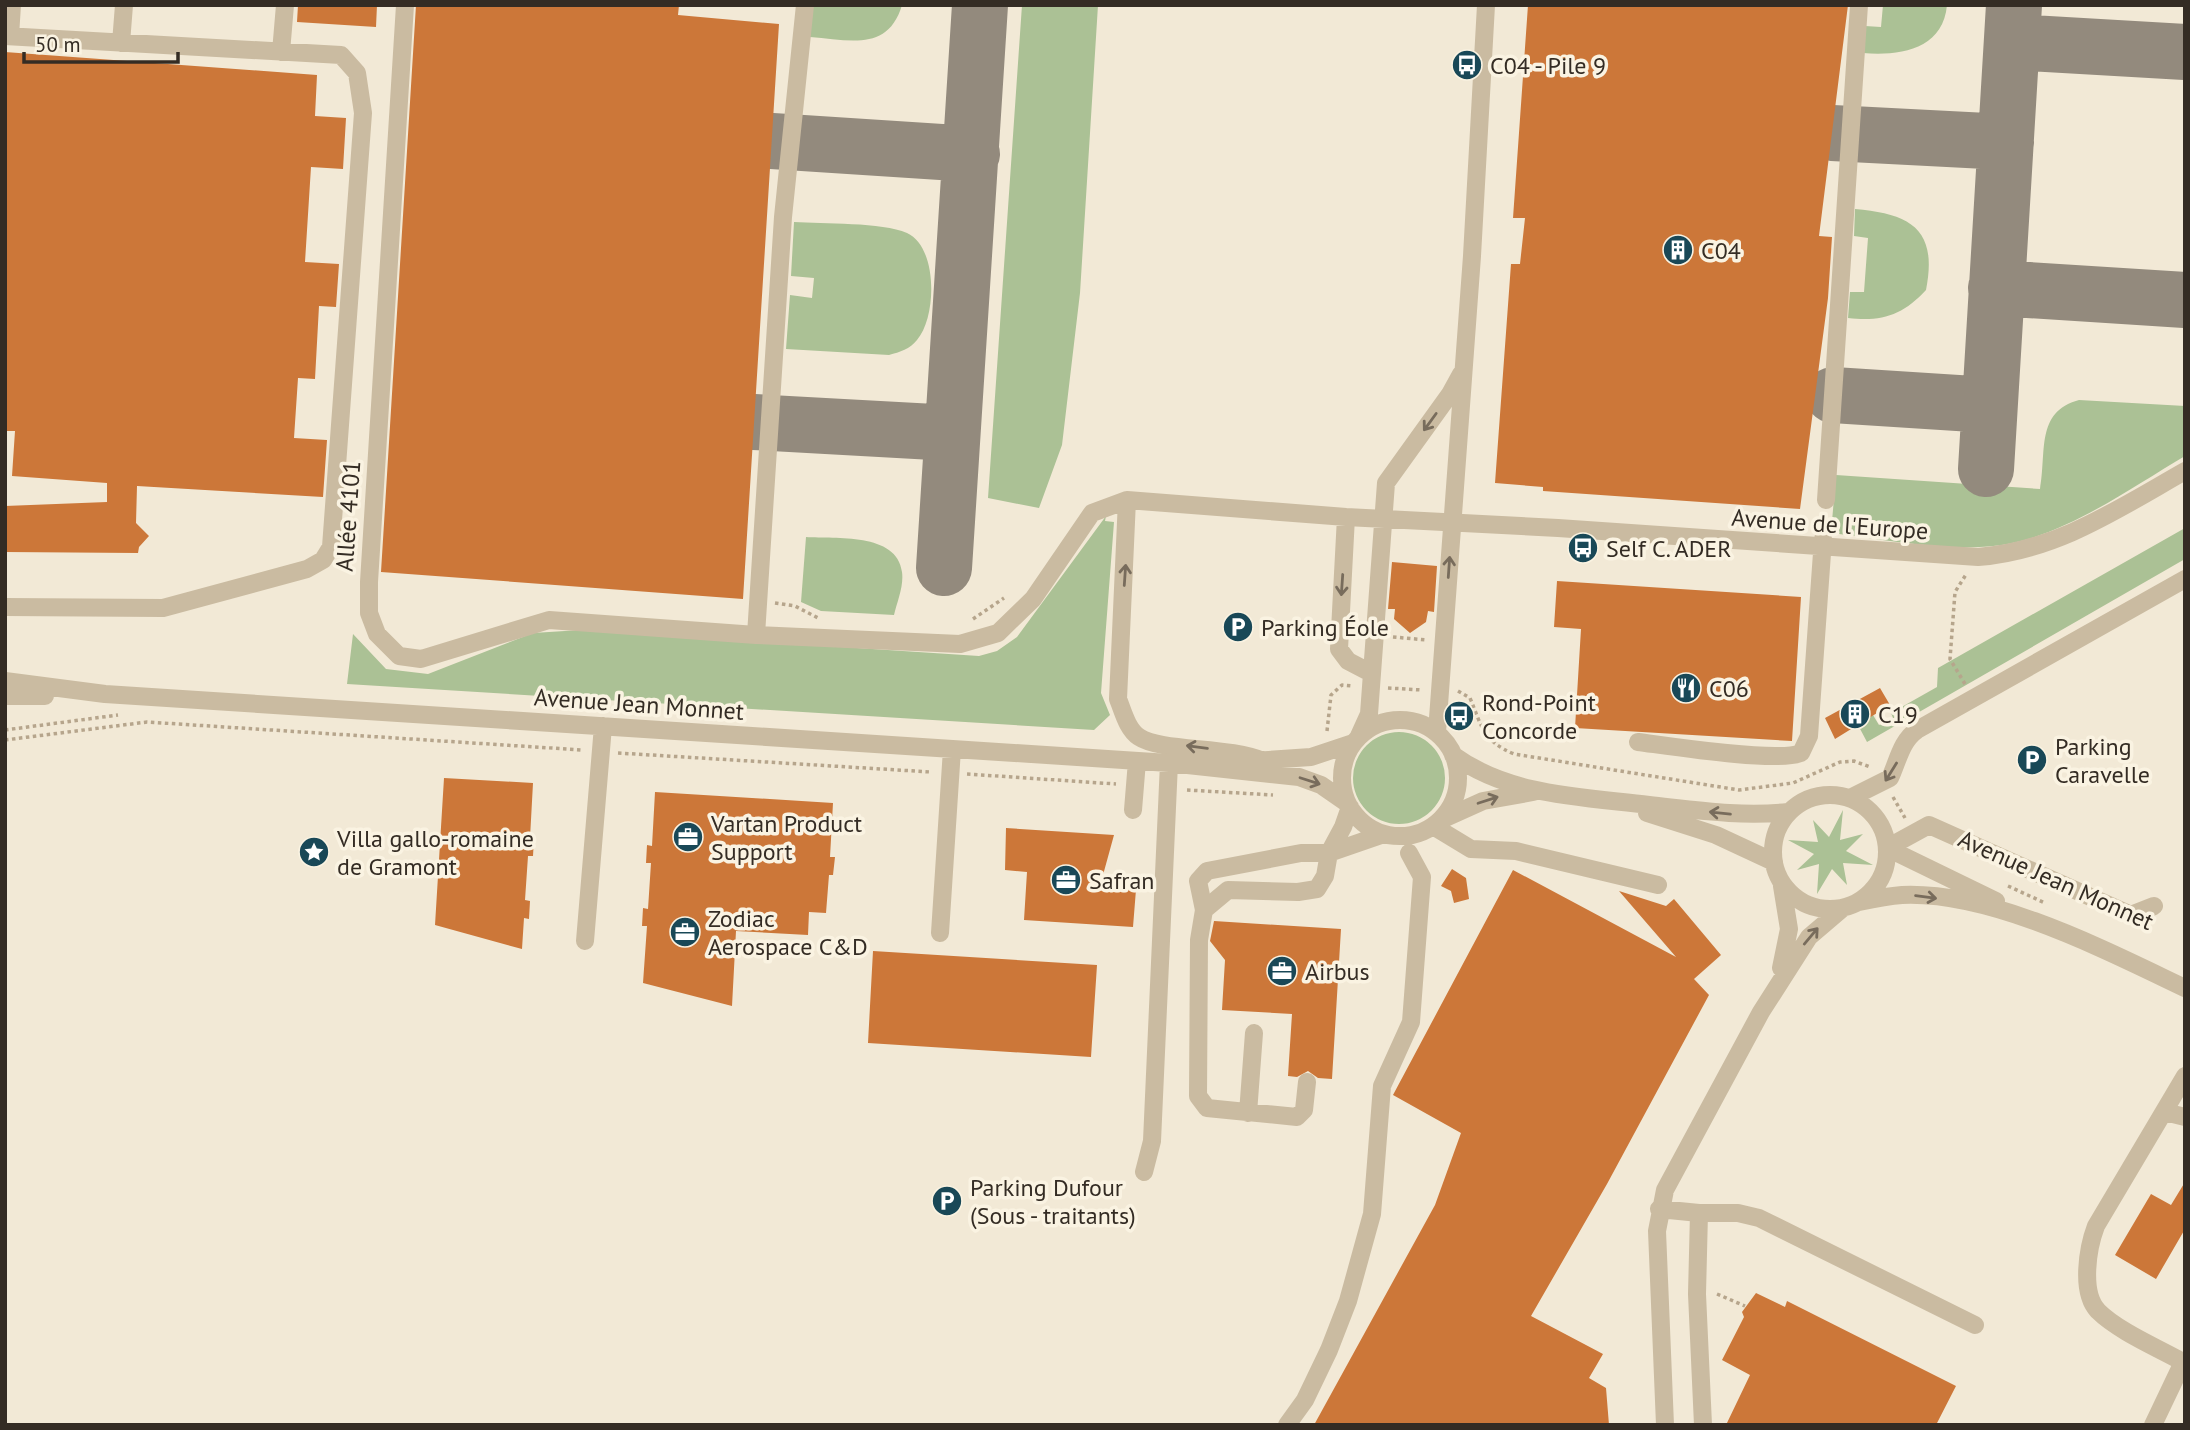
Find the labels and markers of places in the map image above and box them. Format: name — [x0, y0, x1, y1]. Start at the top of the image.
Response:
bus stop icon: C04 - Pile 9 — [1450, 48, 1484, 82]
place label: C04 - Pile 9 — [1490, 50, 1606, 81]
building icon: C04 — [1661, 233, 1695, 267]
place label: C04 — [1701, 235, 1741, 266]
bus stop icon: Self C. ADER — [1566, 531, 1600, 565]
place label: Self C. ADER — [1606, 533, 1732, 564]
parking icon: Parking Éole — [1221, 610, 1255, 644]
place label: Parking Éole — [1261, 612, 1389, 643]
restaurant icon: C06 — [1669, 671, 1703, 705]
place label: C06 — [1709, 673, 1749, 704]
place label: Rond-Point Concorde — [1482, 687, 1596, 746]
building icon: C19 — [1838, 697, 1872, 731]
bus stop icon: Rond-Point Concorde — [1442, 699, 1476, 733]
place label: C19 — [1878, 699, 1918, 730]
place label: Parking Caravelle — [2055, 731, 2150, 790]
parking icon: Parking Caravelle — [2015, 743, 2049, 777]
place label: Vartan Product Support — [710, 808, 862, 867]
office icon: Vartan Product Support — [671, 820, 705, 854]
place label: Villa gallo-romaine de Gramont — [336, 823, 534, 882]
place icon: Villa gallo-romaine de Gramont — [297, 835, 331, 869]
office icon: Safran — [1049, 863, 1083, 897]
place label: Safran — [1089, 865, 1155, 896]
place label: Zodiac Aerospace C&D — [708, 903, 868, 962]
office icon: Zodiac Aerospace C&D — [668, 915, 702, 949]
office icon: Airbus — [1265, 954, 1299, 988]
place label: Airbus — [1305, 956, 1370, 987]
place label: Parking Dufour (Sous - traitants) — [970, 1172, 1136, 1231]
parking icon: Parking Dufour (Sous - traitants) — [930, 1184, 964, 1218]

